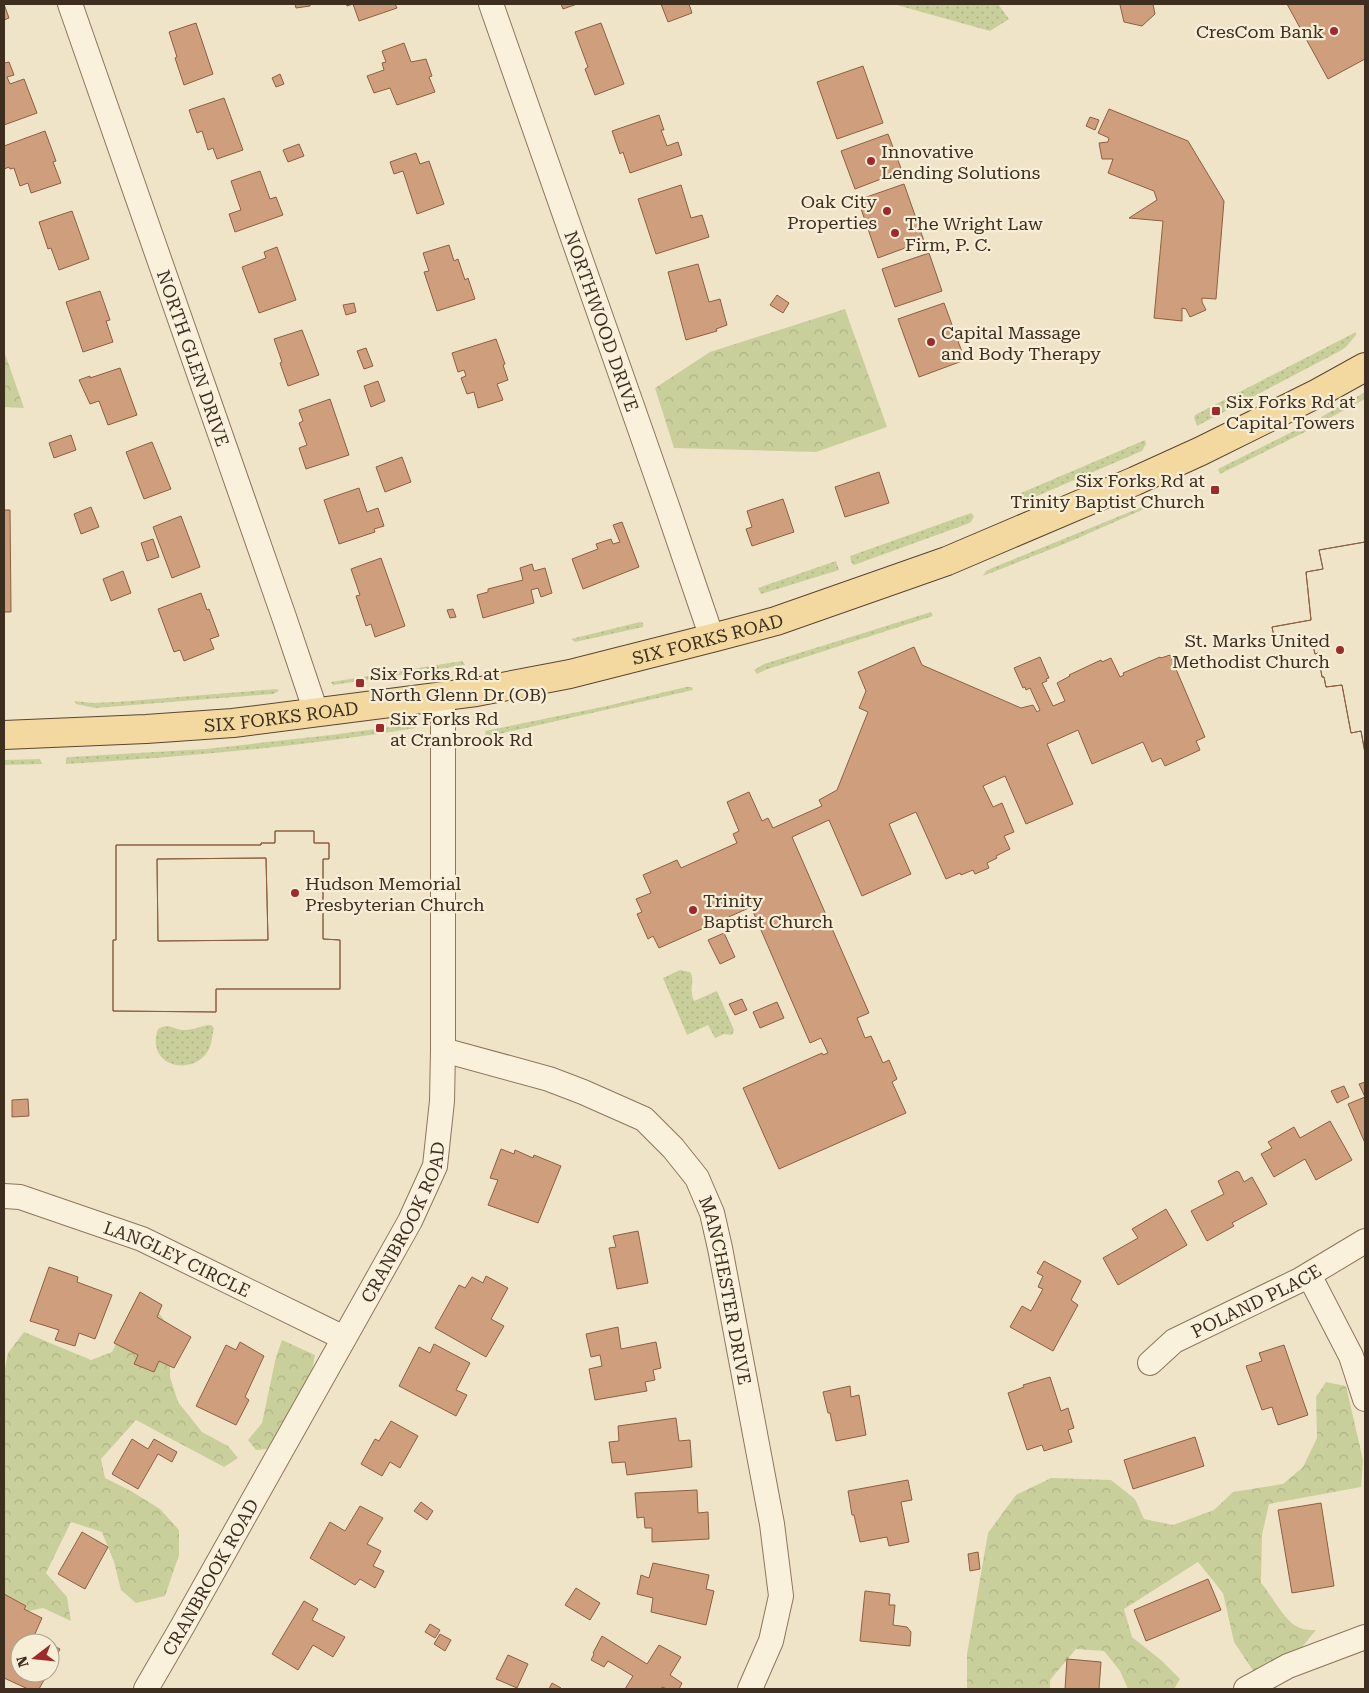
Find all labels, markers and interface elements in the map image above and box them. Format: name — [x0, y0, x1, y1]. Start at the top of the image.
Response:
place label: CresCom Bank — [1196, 21, 1324, 42]
marker: CresCom Bank — [1328, 25, 1340, 37]
place label: Innovative Lending Solutions — [881, 141, 1040, 183]
marker: Innovative Lending Solutions — [865, 155, 877, 167]
place label: Oak City Properties — [787, 191, 877, 233]
marker: Oak City Properties — [881, 205, 893, 217]
place label: The Wright Law Firm, P. C. — [905, 213, 1043, 255]
marker: The Wright Law Firm, P. C. — [889, 227, 901, 239]
street label: NORTHWOOD DRIVE — [561, 228, 644, 414]
street label: NORTH GLEN DRIVE — [153, 267, 234, 449]
place label: Capital Massage and Body Therapy — [941, 322, 1101, 364]
marker: Capital Massage and Body Therapy — [925, 336, 937, 348]
place label: Six Forks Rd at Capital Towers — [1226, 391, 1356, 433]
marker: Six Forks Rd at Capital Towers — [1210, 405, 1222, 417]
place label: Six Forks Rd at Trinity Baptist Church — [1010, 470, 1205, 512]
marker: Six Forks Rd at Trinity Baptist Church — [1209, 484, 1221, 496]
street label: SIX FORKS ROAD — [630, 609, 785, 668]
place label: St. Marks United Methodist Church — [1172, 630, 1330, 672]
marker: St. Marks United Methodist Church — [1334, 644, 1346, 656]
place label: Six Forks Rd at North Glenn Dr (OB) — [370, 663, 547, 705]
marker: Six Forks Rd at North Glenn Dr (OB) — [354, 677, 366, 689]
street label: SIX FORKS ROAD — [203, 697, 360, 735]
place label: Six Forks Rd at Cranbrook Rd — [390, 708, 533, 750]
marker: Six Forks Rd at Cranbrook Rd — [374, 722, 386, 734]
place label: Hudson Memorial Presbyterian Church — [305, 873, 485, 915]
marker: Hudson Memorial Presbyterian Church — [289, 887, 301, 899]
place label: Trinity Baptist Church — [703, 890, 834, 932]
marker: Trinity Baptist Church — [687, 904, 699, 916]
street label: CRANBROOK ROAD — [356, 1141, 448, 1306]
street label: MANCHESTER DRIVE — [695, 1192, 756, 1386]
street label: LANGLEY CIRCLE — [101, 1216, 254, 1301]
street label: POLAND PLACE — [1188, 1259, 1325, 1342]
street label: CRANBROOK ROAD — [157, 1495, 262, 1659]
north arrow — [10, 1633, 60, 1683]
text: N — [13, 1654, 32, 1669]

